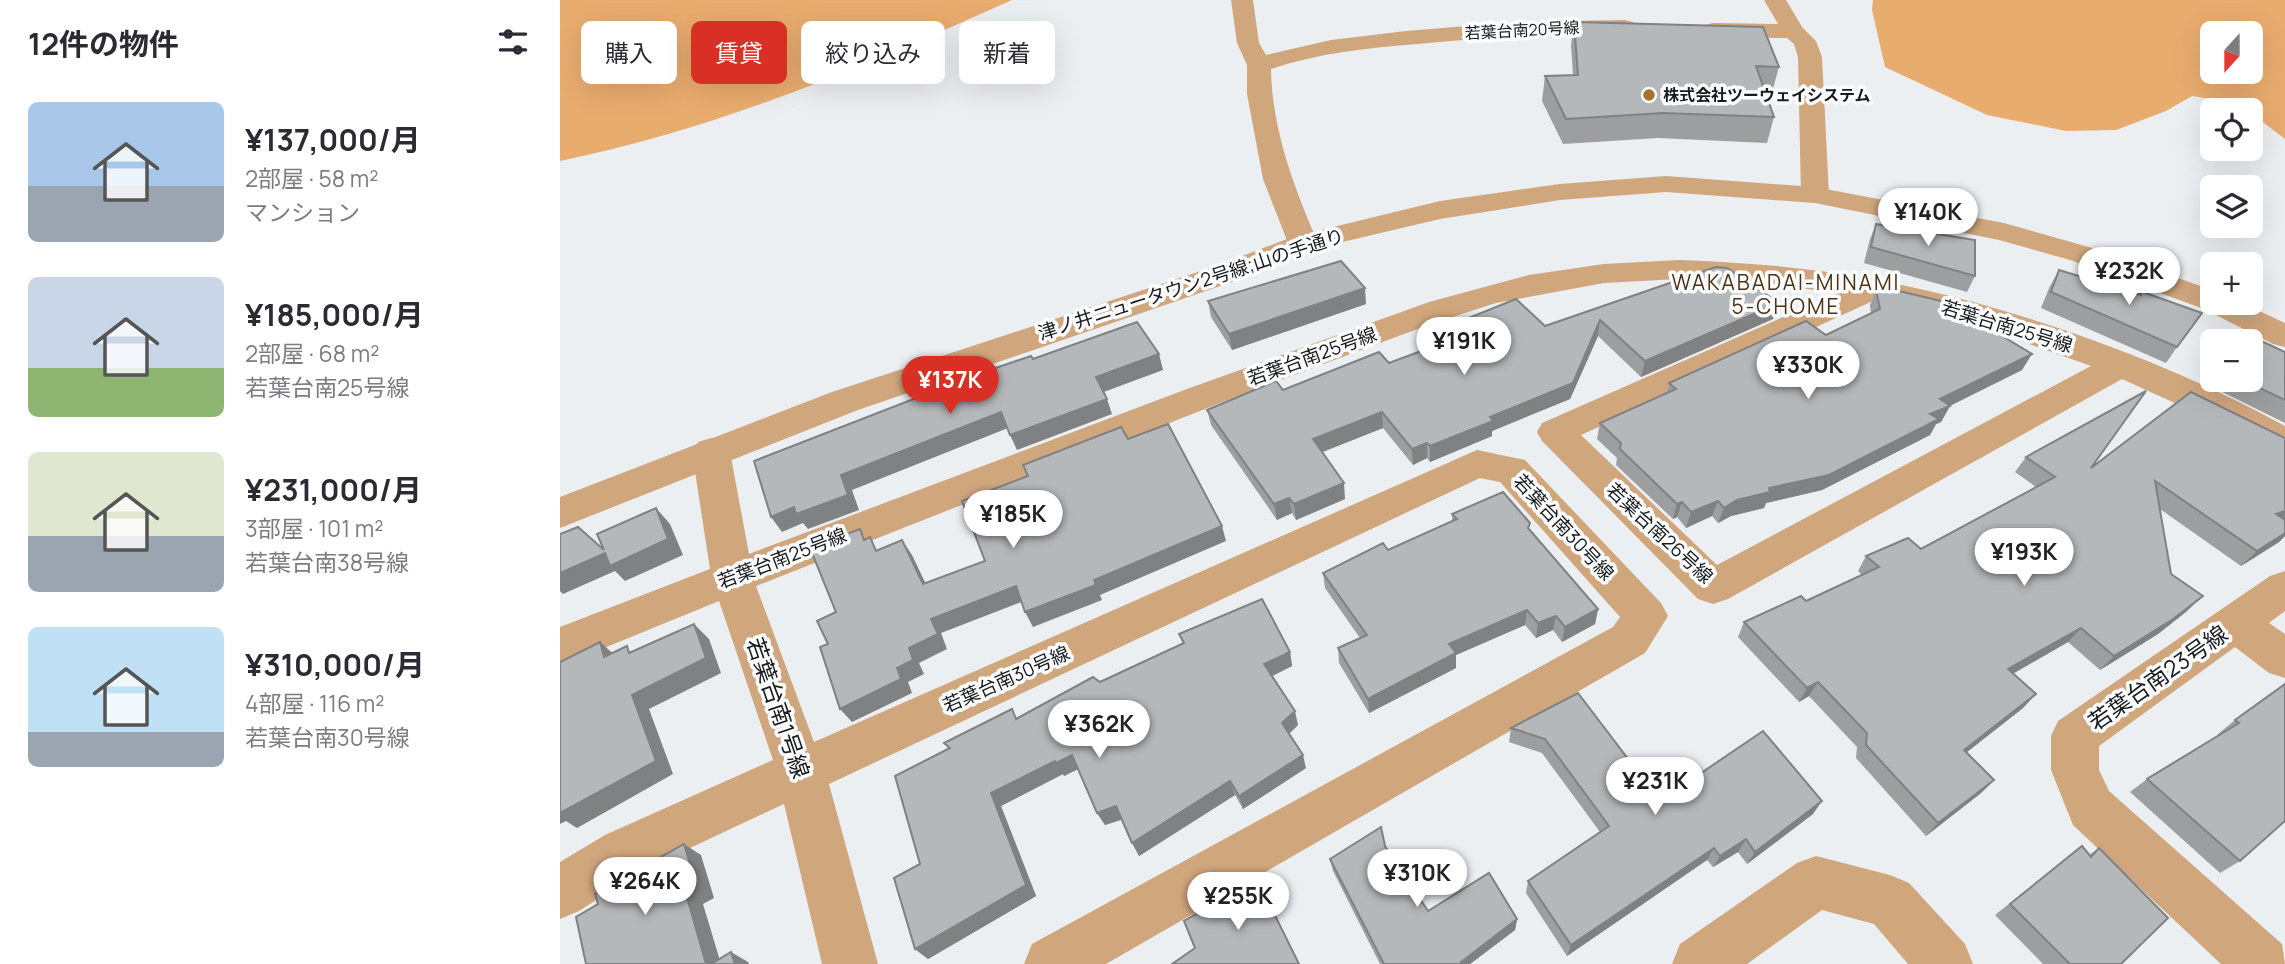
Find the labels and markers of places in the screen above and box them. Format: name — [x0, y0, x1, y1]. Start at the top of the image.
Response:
place label: 株式会社ツーウェイシステム — [1663, 84, 1871, 106]
marker: 株式会社ツーウェイシステム — [1641, 87, 1657, 103]
pin: ¥140K — [1879, 188, 1977, 248]
pin: ¥232K — [2080, 247, 2178, 307]
pin: ¥191K — [1415, 318, 1513, 377]
pin: ¥330K — [1759, 342, 1857, 401]
pin: ¥137K — [901, 356, 999, 416]
pin: ¥185K — [964, 490, 1062, 550]
pin: ¥193K — [1975, 528, 2073, 588]
pin: ¥362K — [1050, 700, 1148, 760]
pin: ¥231K — [1606, 758, 1704, 817]
pin: ¥310K — [1368, 850, 1466, 909]
pin: ¥264K — [596, 858, 694, 917]
pin: ¥255K — [1189, 872, 1287, 932]

